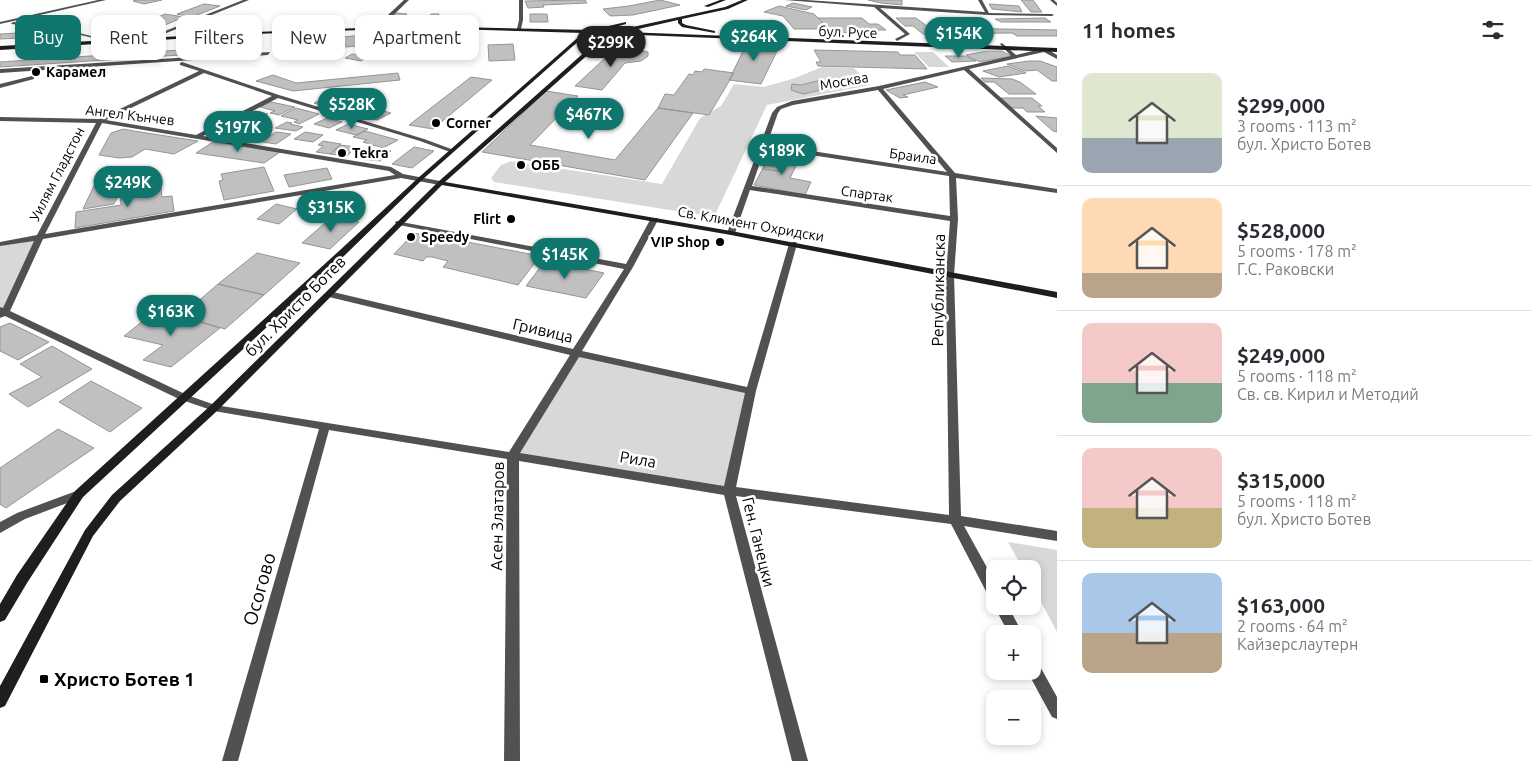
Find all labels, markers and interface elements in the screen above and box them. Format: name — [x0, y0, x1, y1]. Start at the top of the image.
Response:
chip: Buy — [15, 15, 81, 60]
chip: Rent — [91, 15, 166, 60]
chip: Filters — [176, 15, 262, 60]
chip: New — [272, 15, 345, 60]
chip: Apartment — [355, 15, 479, 60]
icon: filters — [1479, 16, 1507, 44]
pin: $154K — [924, 17, 994, 59]
text: 11 homes — [1082, 18, 1176, 42]
pin: $264K — [719, 20, 789, 62]
street label: бул. Русе — [818, 23, 878, 41]
text: $154K — [936, 24, 982, 42]
pin: $299K — [576, 26, 646, 68]
text: $264K — [731, 27, 777, 45]
text: $299K — [588, 33, 634, 51]
place label: Карамел — [46, 64, 106, 80]
marker: Карамел — [30, 66, 42, 78]
street label: Москва — [818, 69, 870, 93]
pin: $528K — [317, 88, 387, 130]
icon: home — [1122, 93, 1182, 153]
text: $299,000 — [1237, 93, 1325, 117]
text: $528K — [329, 95, 375, 113]
pin: $467K — [554, 98, 624, 140]
street label: Ангел Кънчев — [85, 102, 175, 128]
text: $467K — [566, 105, 612, 123]
pin: $197K — [203, 110, 273, 153]
place label: Corner — [446, 115, 491, 131]
marker: Corner — [430, 117, 442, 129]
text: 3 rooms · 113 m² — [1237, 117, 1357, 135]
text: $197K — [215, 118, 261, 136]
street label: Уилям Гладстон — [26, 124, 88, 224]
pin: $189K — [747, 134, 817, 176]
text: бул. Христо Ботев — [1237, 135, 1371, 153]
text: $189K — [759, 141, 805, 159]
place label: Tekra — [352, 145, 389, 161]
street label: Браила — [888, 145, 938, 167]
marker: Tekra — [336, 147, 348, 159]
place label: ОББ — [531, 157, 560, 173]
marker: ОББ — [515, 159, 527, 171]
pin: $249K — [93, 166, 163, 208]
text: $249K — [105, 173, 151, 191]
street label: Спартак — [840, 182, 894, 206]
pin: $315K — [296, 190, 366, 233]
text: $315K — [308, 198, 354, 216]
street label: Св. Климент Охридски — [677, 203, 825, 245]
place label: Flirt — [473, 211, 501, 227]
marker: Flirt — [505, 213, 517, 225]
icon: home — [1122, 218, 1182, 278]
text: $528,000 — [1237, 218, 1325, 242]
place label: Speedy — [421, 229, 470, 245]
marker: Speedy — [405, 231, 417, 243]
street label: Републиканска — [928, 233, 948, 347]
place label: VIP Shop — [651, 234, 710, 250]
marker: VIP Shop — [714, 236, 726, 248]
pin: $145K — [530, 238, 600, 280]
text: 5 rooms · 178 m² — [1237, 242, 1357, 260]
text: $145K — [542, 245, 588, 263]
street label: бул. Христо Ботев — [241, 252, 349, 360]
text: Г.С. Раковски — [1237, 260, 1334, 278]
pin: $163K — [136, 294, 206, 337]
text: $163K — [148, 302, 194, 320]
street label: Гривица — [511, 314, 575, 346]
icon: home — [1122, 343, 1182, 403]
text: $249,000 — [1237, 343, 1325, 367]
text: 5 rooms · 118 m² — [1237, 367, 1357, 385]
text: Св. св. Кирил и Методий — [1237, 385, 1419, 403]
street label: Рила — [619, 447, 657, 471]
street label: Асен Златаров — [487, 461, 507, 571]
icon: home — [1122, 468, 1182, 528]
text: $315,000 — [1237, 468, 1325, 492]
text: 5 rooms · 118 m² — [1237, 492, 1357, 510]
street label: Ген. Ганецки — [739, 495, 779, 589]
text: бул. Христо Ботев — [1237, 510, 1371, 528]
street label: Осогово — [238, 550, 280, 628]
map controls — [986, 560, 1041, 745]
button: locate — [986, 560, 1041, 615]
icon: home — [1122, 593, 1182, 653]
text: $163,000 — [1237, 593, 1325, 617]
text: 2 rooms · 64 m² — [1237, 617, 1348, 635]
button: + — [986, 625, 1041, 680]
text: Кайзерслаутерн — [1237, 635, 1358, 653]
place label: Христо Ботев 1 — [54, 668, 195, 690]
marker: Христо Ботев 1 — [38, 673, 50, 685]
button: − — [986, 690, 1041, 745]

